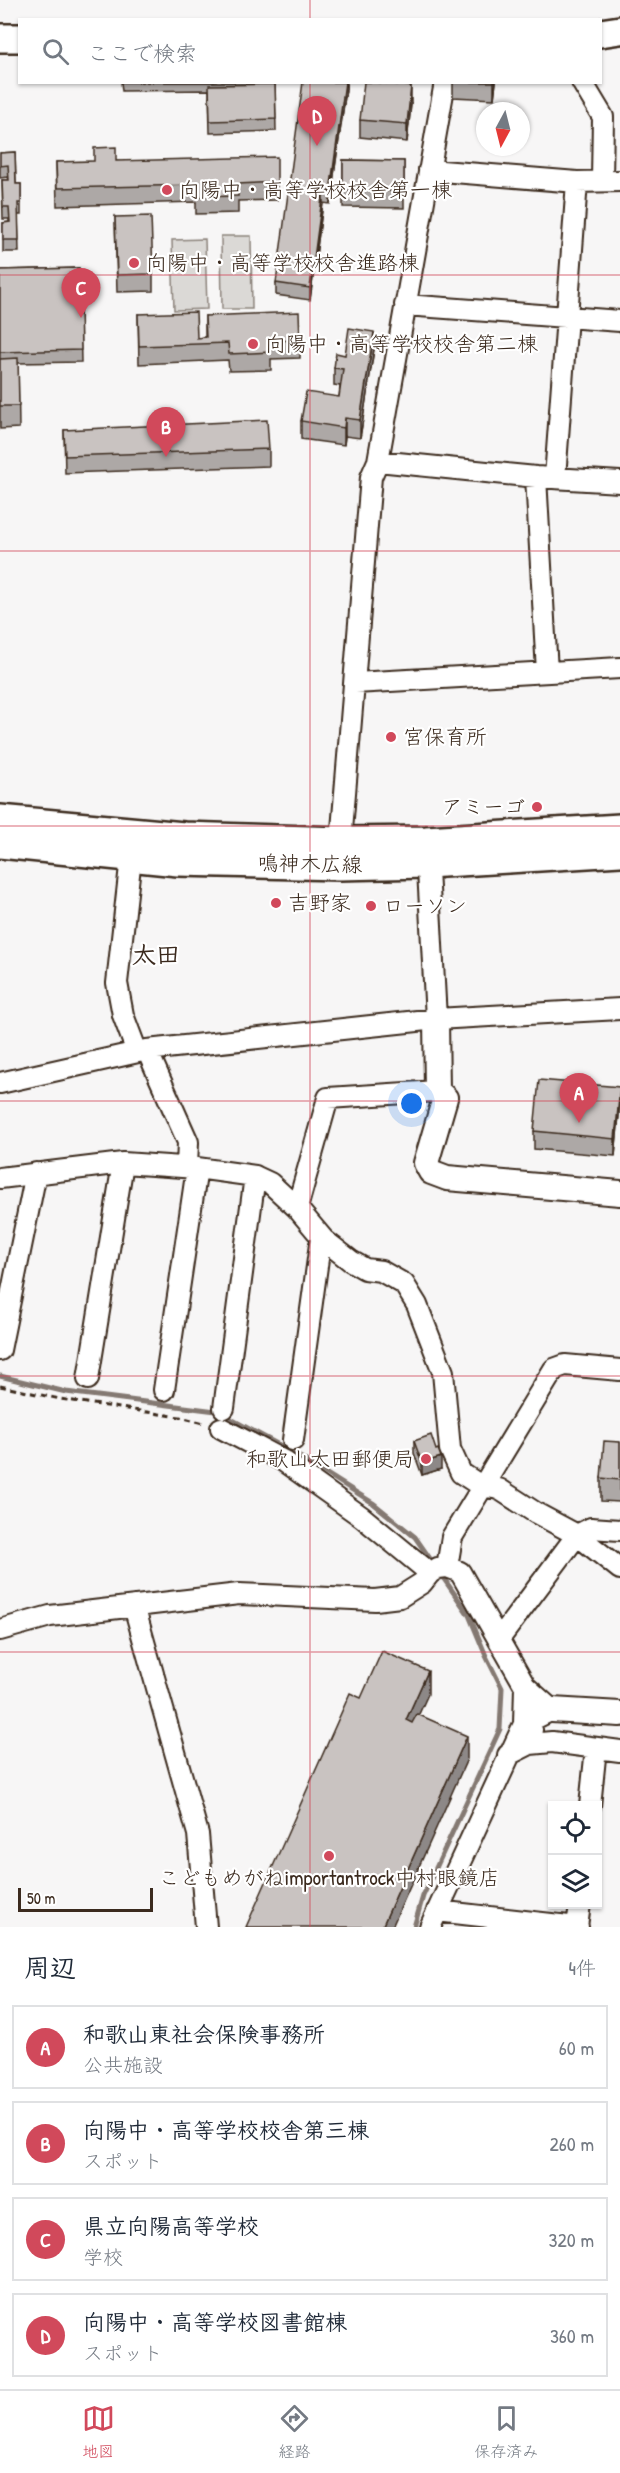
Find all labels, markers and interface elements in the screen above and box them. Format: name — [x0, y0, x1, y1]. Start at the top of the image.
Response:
search box — [18, 18, 602, 84]
icon: search — [39, 35, 72, 68]
text: ここで検索 — [87, 38, 197, 68]
pin: D — [298, 96, 336, 146]
north arrow — [476, 102, 530, 156]
place label: 向陽中・高等学校校舎第一棟 — [179, 175, 452, 204]
marker: 向陽中・高等学校校舎第一棟 — [160, 183, 174, 197]
place label: 向陽中・高等学校校舎進路棟 — [146, 248, 419, 277]
marker: 向陽中・高等学校校舎進路棟 — [127, 256, 141, 270]
pin: C — [62, 268, 100, 318]
place label: 向陽中・高等学校校舎第二棟 — [265, 329, 538, 358]
marker: 向陽中・高等学校校舎第二棟 — [246, 337, 260, 351]
pin: B — [146, 408, 186, 457]
place label: 宮保育所 — [403, 722, 487, 751]
marker: 宮保育所 — [384, 730, 398, 744]
place label: アミーゴ — [441, 792, 525, 821]
marker: アミーゴ — [530, 800, 544, 814]
street label: 鳴神木広線 — [257, 848, 363, 879]
place label: 吉野家 — [288, 888, 351, 917]
place label: ローソン — [383, 891, 467, 920]
marker: 吉野家 — [269, 896, 283, 910]
marker: ローソン — [364, 899, 378, 913]
district label: 太田 — [132, 938, 180, 970]
pin: A — [560, 1074, 598, 1123]
your location — [397, 1089, 426, 1118]
place label: 和歌山太田郵便局 — [246, 1444, 414, 1473]
marker: 和歌山太田郵便局 — [419, 1452, 433, 1466]
map controls — [548, 1801, 602, 1909]
button: locate — [548, 1801, 602, 1855]
marker: こどもめがねimportantrock中村眼鏡店 — [322, 1849, 336, 1863]
button: layers — [548, 1855, 602, 1909]
place label: こどもめがねimportantrock中村眼鏡店 — [158, 1863, 500, 1892]
scale bar — [18, 1885, 153, 1912]
text: 50 m — [27, 1887, 56, 1909]
text: 周辺 — [24, 1950, 76, 1985]
text: 4件 — [569, 1954, 596, 1981]
text: 和歌山東社会保険事務所 — [83, 2019, 325, 2049]
text: A — [41, 2034, 50, 2061]
text: 60 m — [559, 2034, 594, 2061]
text: 公共施設 — [83, 2051, 163, 2078]
text: 向陽中・高等学校校舎第三棟 — [83, 2115, 369, 2145]
text: B — [40, 2130, 51, 2157]
text: 260 m — [550, 2130, 594, 2157]
text: スポット — [83, 2147, 163, 2174]
text: 県立向陽高等学校 — [83, 2211, 259, 2241]
text: C — [40, 2226, 51, 2253]
text: 320 m — [549, 2226, 594, 2253]
text: 学校 — [83, 2243, 123, 2270]
text: 向陽中・高等学校図書館棟 — [83, 2307, 347, 2337]
text: D — [41, 2322, 50, 2349]
text: 360 m — [550, 2322, 594, 2349]
text: スポット — [83, 2339, 163, 2366]
tab: 地図 — [82, 2402, 115, 2462]
tab: 経路 — [278, 2402, 311, 2462]
tab: 保存済み — [474, 2402, 538, 2462]

